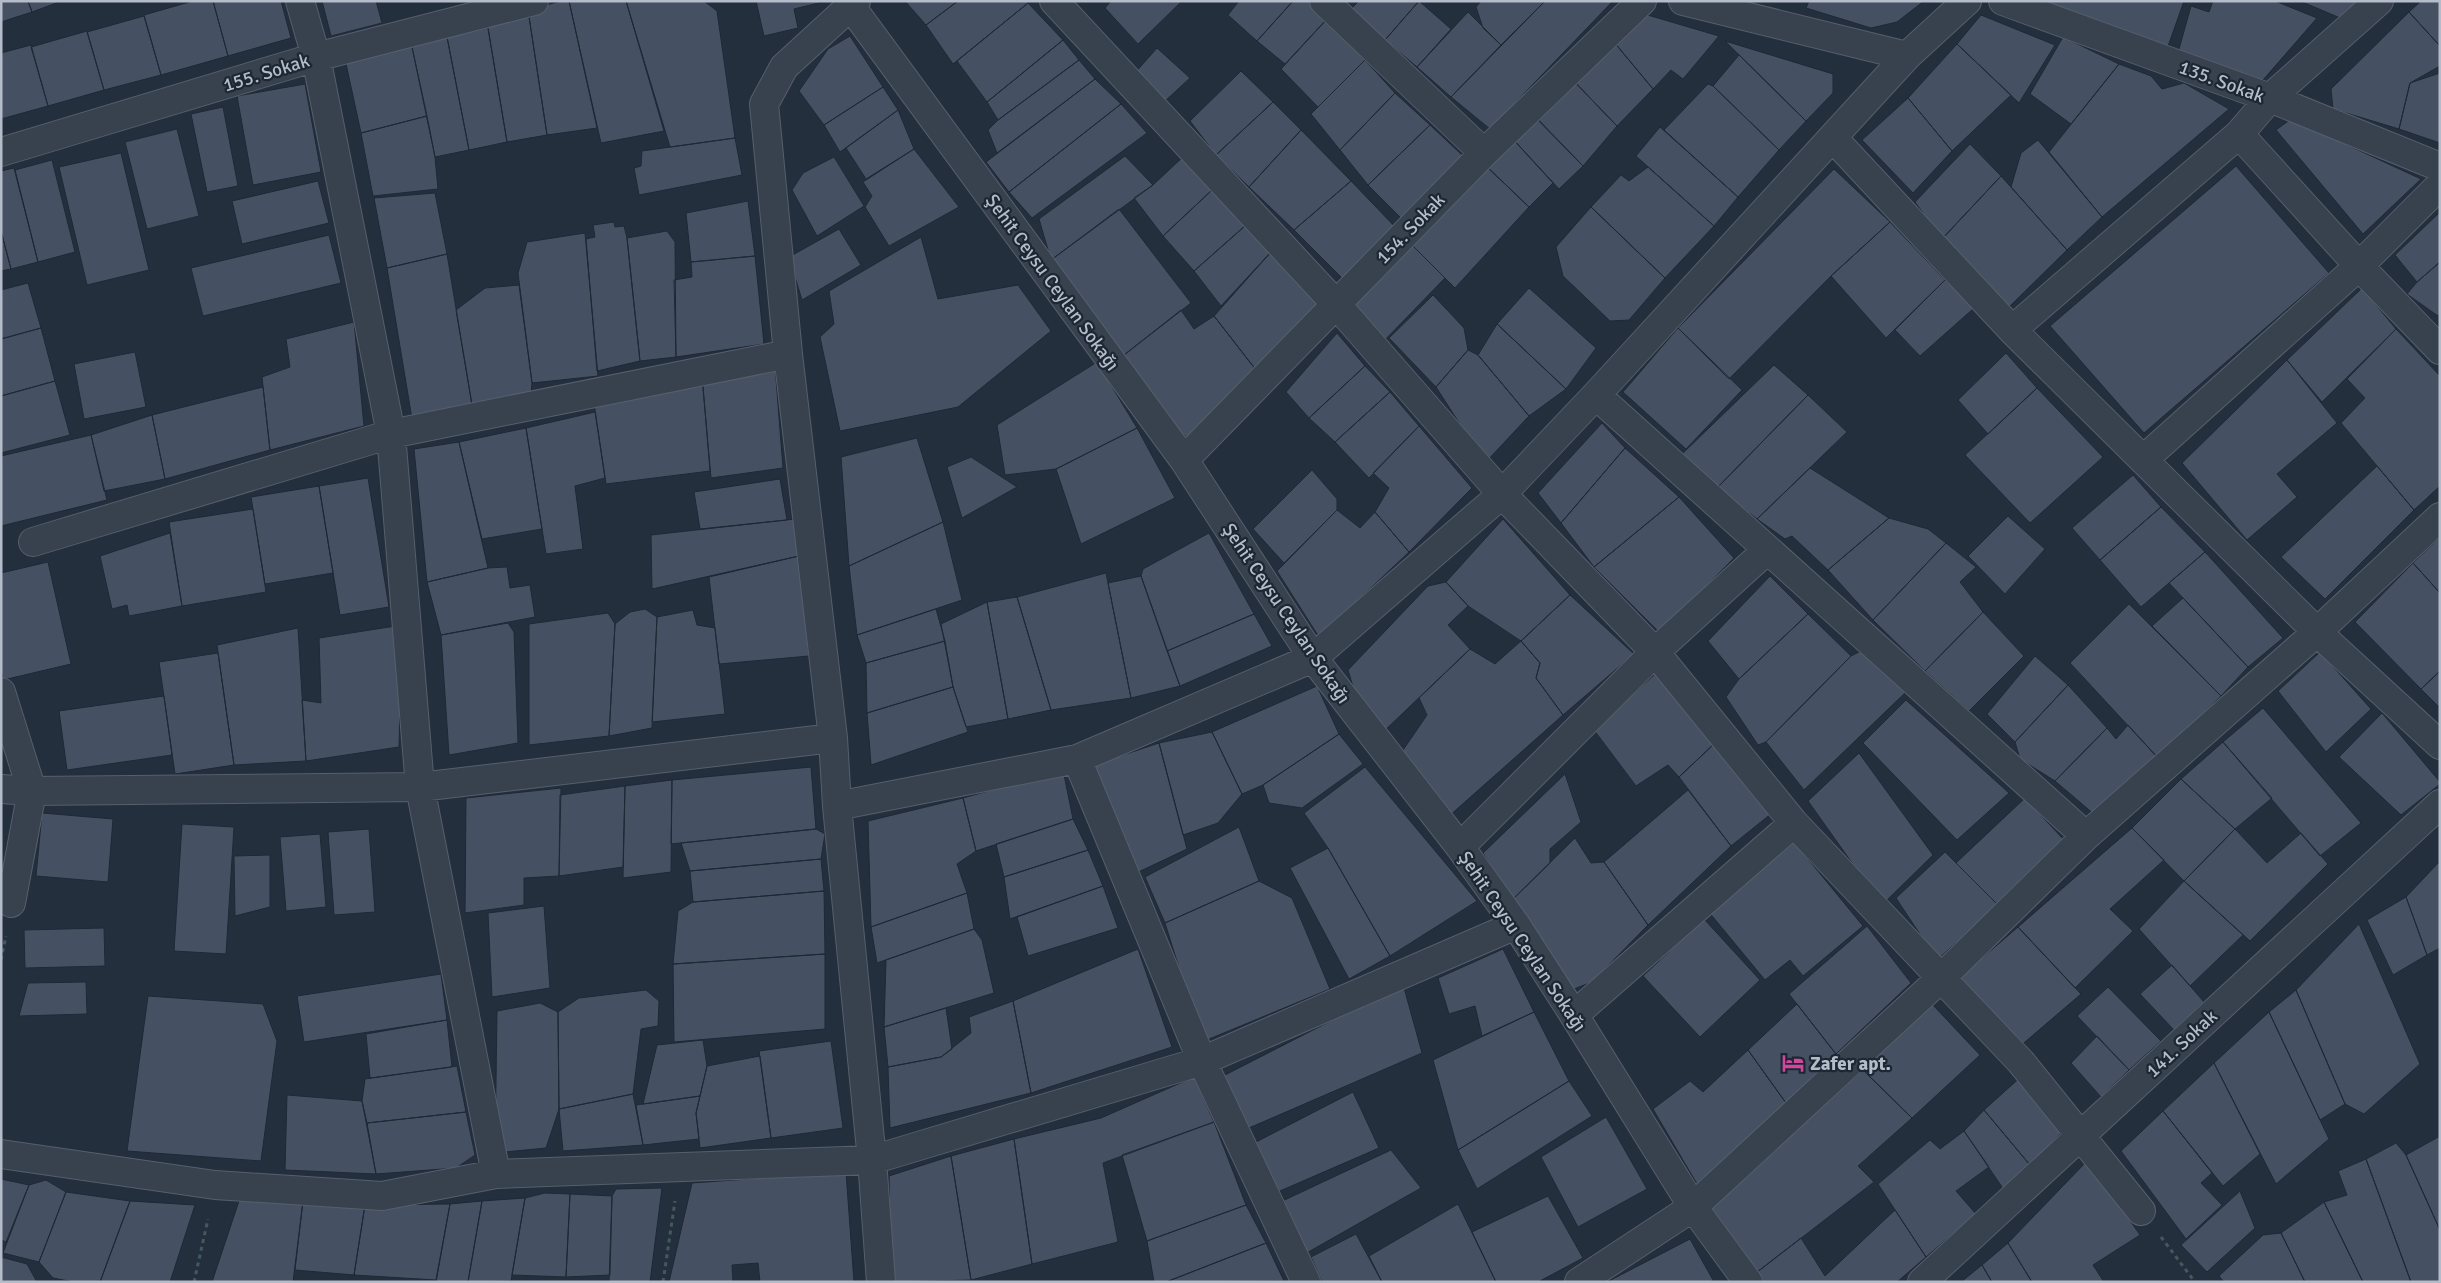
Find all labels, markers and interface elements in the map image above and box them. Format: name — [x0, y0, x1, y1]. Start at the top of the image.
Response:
street label: 155. Sokak — [220, 48, 313, 97]
street label: 135. Sokak — [2176, 55, 2268, 109]
street label: 154. Sokak — [1371, 188, 1451, 269]
street label: Şehit Ceysu Ceylan Sokağı — [980, 190, 1124, 376]
street label: Şehit Ceysu Ceylan Sokağı — [1217, 519, 1356, 708]
street label: Şehit Ceysu Ceylan Sokağı — [1453, 847, 1592, 1036]
street label: 141. Sokak — [2141, 1004, 2223, 1083]
hotel icon: Zafer apt. — [1780, 1050, 1806, 1076]
place label: Zafer apt. — [1810, 1052, 1891, 1076]

